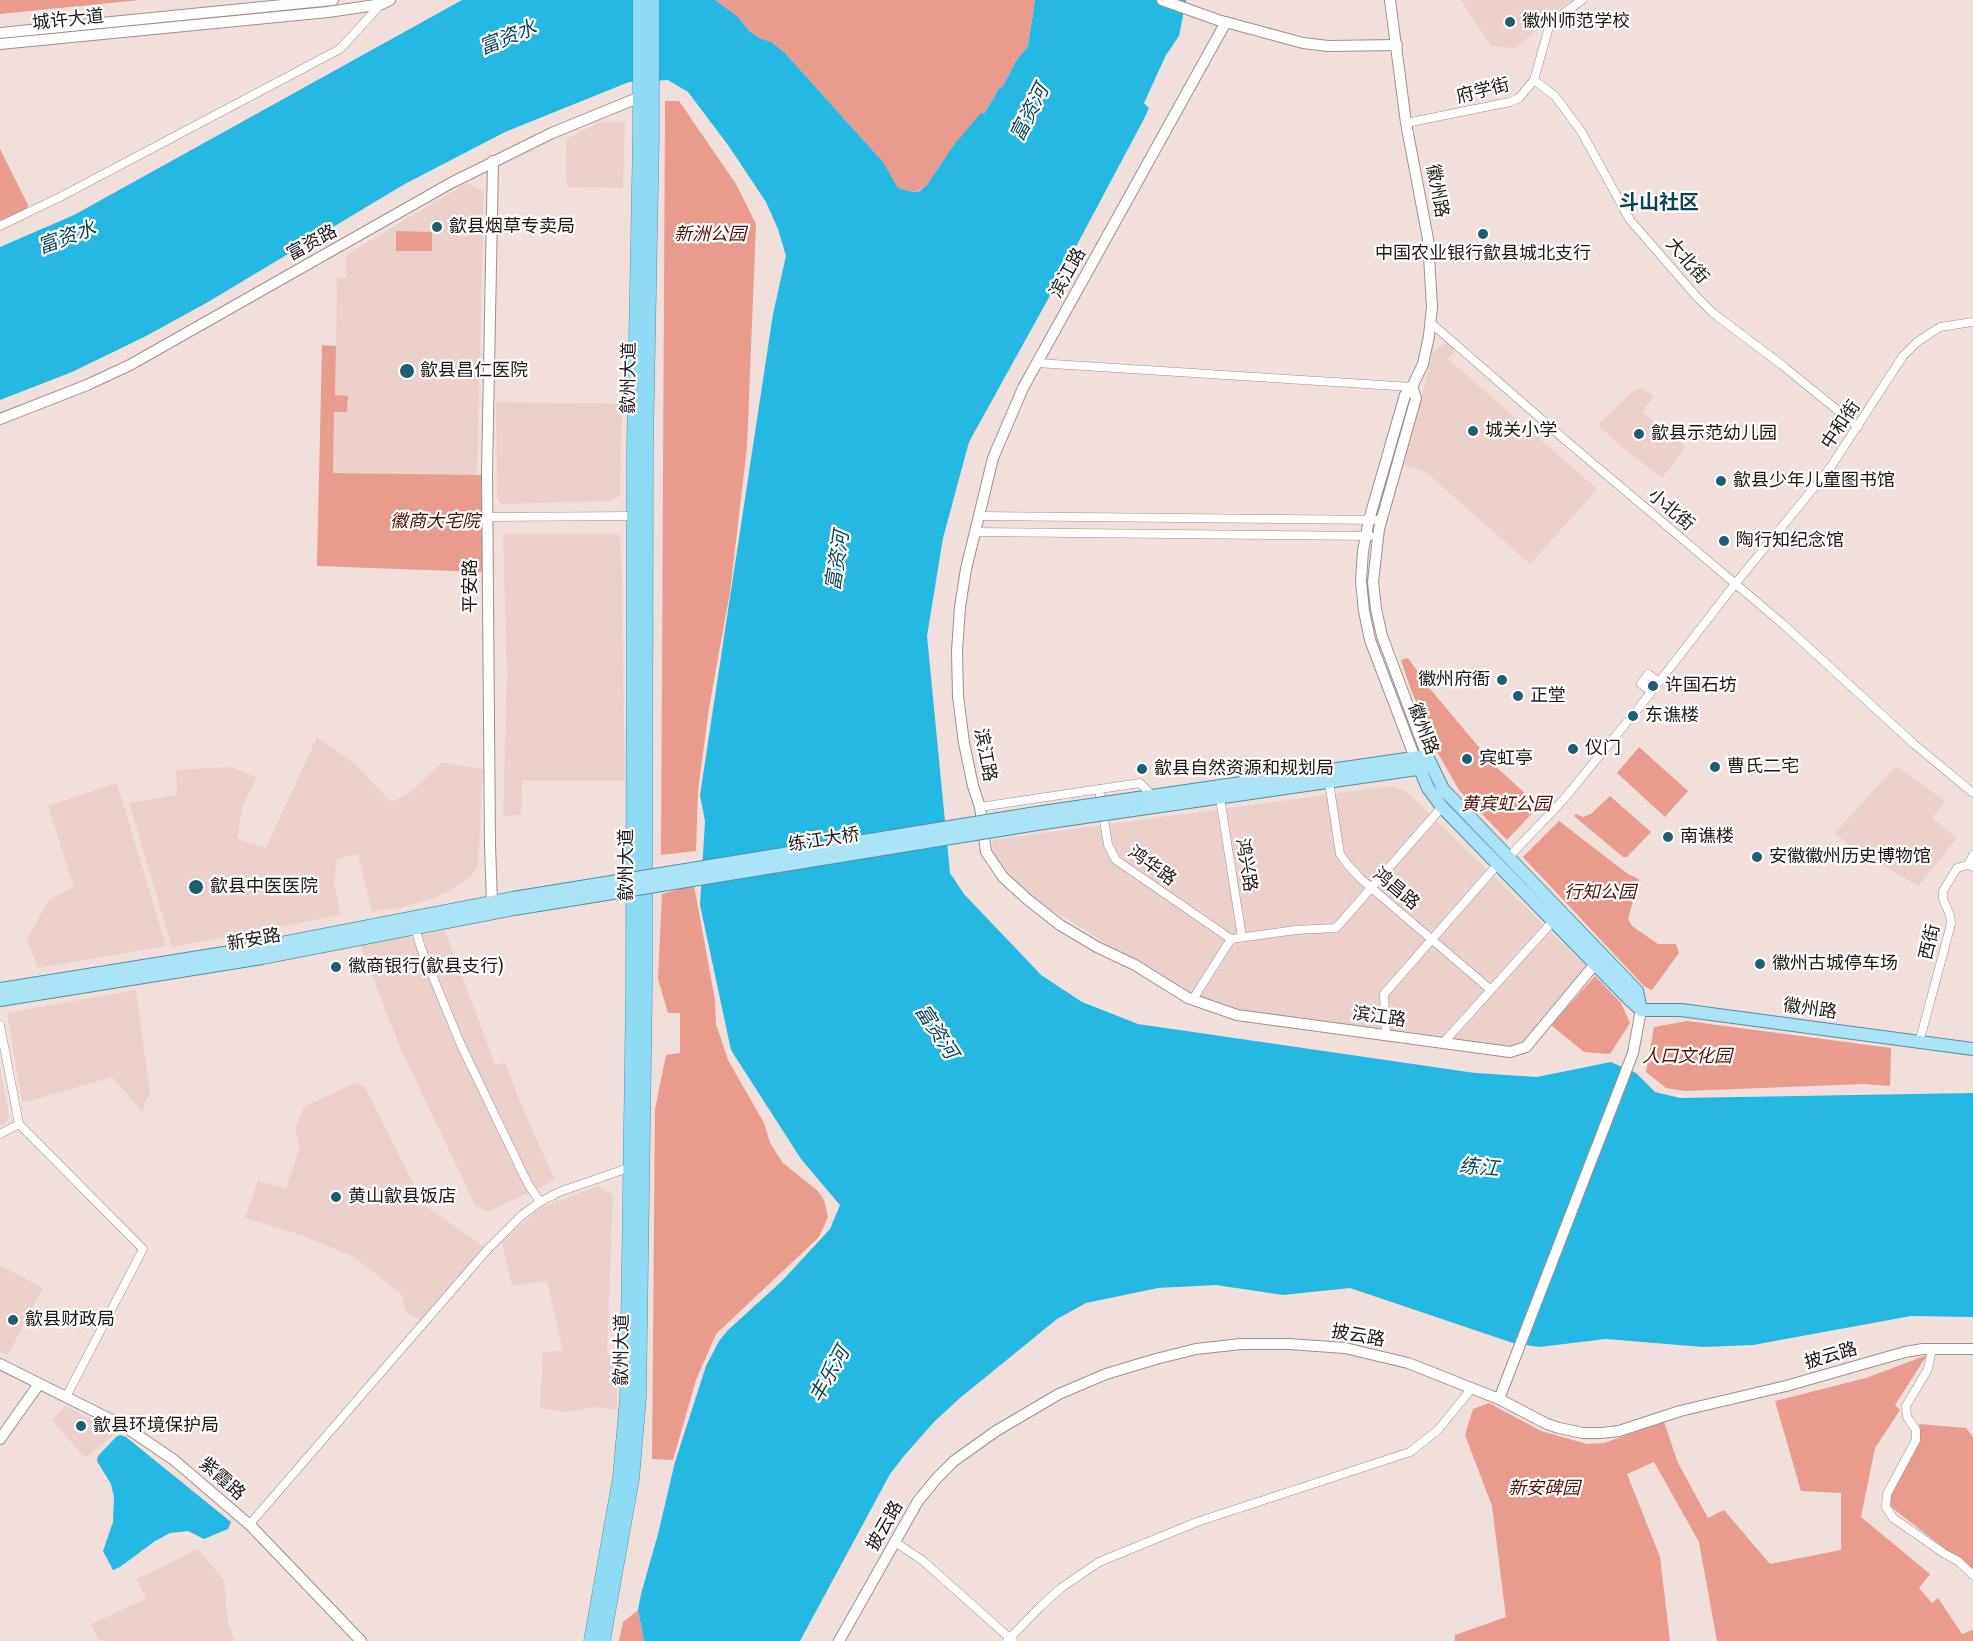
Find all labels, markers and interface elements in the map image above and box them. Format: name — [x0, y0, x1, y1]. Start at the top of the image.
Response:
street label: 城许大道 — [31, 5, 105, 35]
place label: 徽州师范学校 — [1522, 11, 1630, 33]
marker: 徽州师范学校 — [1503, 15, 1517, 29]
water label: 富资水 — [476, 16, 540, 60]
street label: 府学街 — [1454, 74, 1512, 108]
water label: 富资河 — [1006, 81, 1054, 145]
street label: 徽州路 — [1421, 162, 1453, 220]
district label: 斗山社区 — [1619, 191, 1699, 215]
water label: 富资水 — [35, 216, 99, 260]
place label: 歙县烟草专卖局 — [449, 216, 575, 238]
street label: 富资路 — [283, 220, 341, 266]
marker: 歙县烟草专卖局 — [430, 220, 444, 234]
park label: 新洲公园 — [674, 224, 746, 246]
marker: 中国农业银行歙县城北支行 — [1476, 227, 1490, 241]
street label: 大北街 — [1661, 234, 1713, 288]
place label: 中国农业银行歙县城北支行 — [1375, 243, 1591, 265]
street label: 滨江路 — [1045, 244, 1091, 302]
street label: 歙州大道 — [618, 342, 640, 414]
place label: 歙县昌仁医院 — [420, 360, 528, 382]
marker: 歙县昌仁医院 — [398, 362, 416, 380]
street label: 中和街 — [1817, 397, 1865, 453]
place label: 城关小学 — [1485, 420, 1557, 442]
place label: 歙县示范幼儿园 — [1651, 423, 1777, 445]
marker: 城关小学 — [1466, 424, 1480, 438]
marker: 歙县示范幼儿园 — [1632, 427, 1646, 441]
place label: 歙县少年儿童图书馆 — [1733, 470, 1895, 492]
marker: 歙县少年儿童图书馆 — [1714, 474, 1728, 488]
street label: 小北街 — [1643, 484, 1699, 536]
park label: 徽商大宅院 — [390, 511, 480, 533]
water label: 富资河 — [821, 529, 855, 593]
place label: 陶行知纪念馆 — [1736, 530, 1844, 552]
marker: 陶行知纪念馆 — [1717, 534, 1731, 548]
street label: 平安路 — [460, 559, 482, 613]
place label: 徽州府衙 — [1418, 669, 1490, 691]
marker: 徽州府衙 — [1495, 673, 1509, 687]
place label: 许国石坊 — [1665, 675, 1737, 697]
marker: 许国石坊 — [1646, 679, 1660, 693]
place label: 正堂 — [1530, 685, 1566, 707]
marker: 正堂 — [1511, 689, 1525, 703]
street label: 徽州路 — [1403, 700, 1443, 758]
place label: 东谯楼 — [1645, 705, 1699, 727]
marker: 东谯楼 — [1626, 709, 1640, 723]
street label: 滨江路 — [969, 726, 1001, 784]
place label: 仪门 — [1585, 738, 1621, 760]
marker: 仪门 — [1566, 742, 1580, 756]
place label: 宾虹亭 — [1479, 748, 1533, 770]
marker: 宾虹亭 — [1460, 752, 1474, 766]
place label: 曹氏二宅 — [1727, 756, 1799, 778]
place label: 歙县自然资源和规划局 — [1154, 758, 1334, 780]
marker: 曹氏二宅 — [1708, 760, 1722, 774]
marker: 歙县自然资源和规划局 — [1135, 762, 1149, 776]
park label: 黄宾虹公园 — [1461, 794, 1551, 816]
street label: 练江大桥 — [787, 824, 861, 856]
place label: 南谯楼 — [1680, 826, 1734, 848]
street label: 歙州大道 — [616, 829, 638, 901]
marker: 南谯楼 — [1661, 830, 1675, 844]
street label: 鸿兴路 — [1231, 837, 1261, 893]
street label: 鸿华路 — [1124, 841, 1180, 891]
place label: 安徽徽州历史博物馆 — [1769, 846, 1931, 868]
marker: 安徽徽州历史博物馆 — [1750, 850, 1764, 864]
street label: 鸿昌路 — [1368, 863, 1424, 915]
place label: 歙县中医医院 — [210, 876, 318, 898]
marker: 歙县中医医院 — [187, 878, 205, 896]
park label: 行知公园 — [1564, 882, 1636, 904]
street label: 西街 — [1915, 922, 1945, 962]
street label: 新安路 — [226, 925, 282, 955]
place label: 徽州古城停车场 — [1772, 953, 1898, 975]
place label: 徽商银行(歙县支行) — [348, 956, 504, 978]
marker: 徽州古城停车场 — [1753, 957, 1767, 971]
marker: 徽商银行(歙县支行) — [329, 960, 343, 974]
street label: 徽州路 — [1782, 995, 1838, 1023]
water label: 富资河 — [910, 1000, 962, 1064]
street label: 滨江路 — [1351, 1003, 1407, 1031]
park label: 人口文化园 — [1642, 1046, 1732, 1068]
water label: 练江 — [1458, 1154, 1500, 1182]
place label: 黄山歙县饭店 — [348, 1186, 456, 1208]
marker: 黄山歙县饭店 — [329, 1190, 343, 1204]
place label: 歙县财政局 — [25, 1309, 115, 1331]
marker: 歙县财政局 — [6, 1313, 20, 1327]
street label: 歙州大道 — [611, 1314, 633, 1386]
street label: 披云路 — [1330, 1321, 1386, 1351]
street label: 披云路 — [1802, 1338, 1860, 1374]
water label: 丰乐河 — [805, 1343, 855, 1407]
place label: 歙县环境保护局 — [93, 1415, 219, 1437]
marker: 歙县环境保护局 — [74, 1419, 88, 1433]
street label: 紫霞路 — [195, 1453, 249, 1505]
park label: 新安碑园 — [1508, 1478, 1580, 1500]
street label: 披云路 — [862, 1497, 908, 1555]

